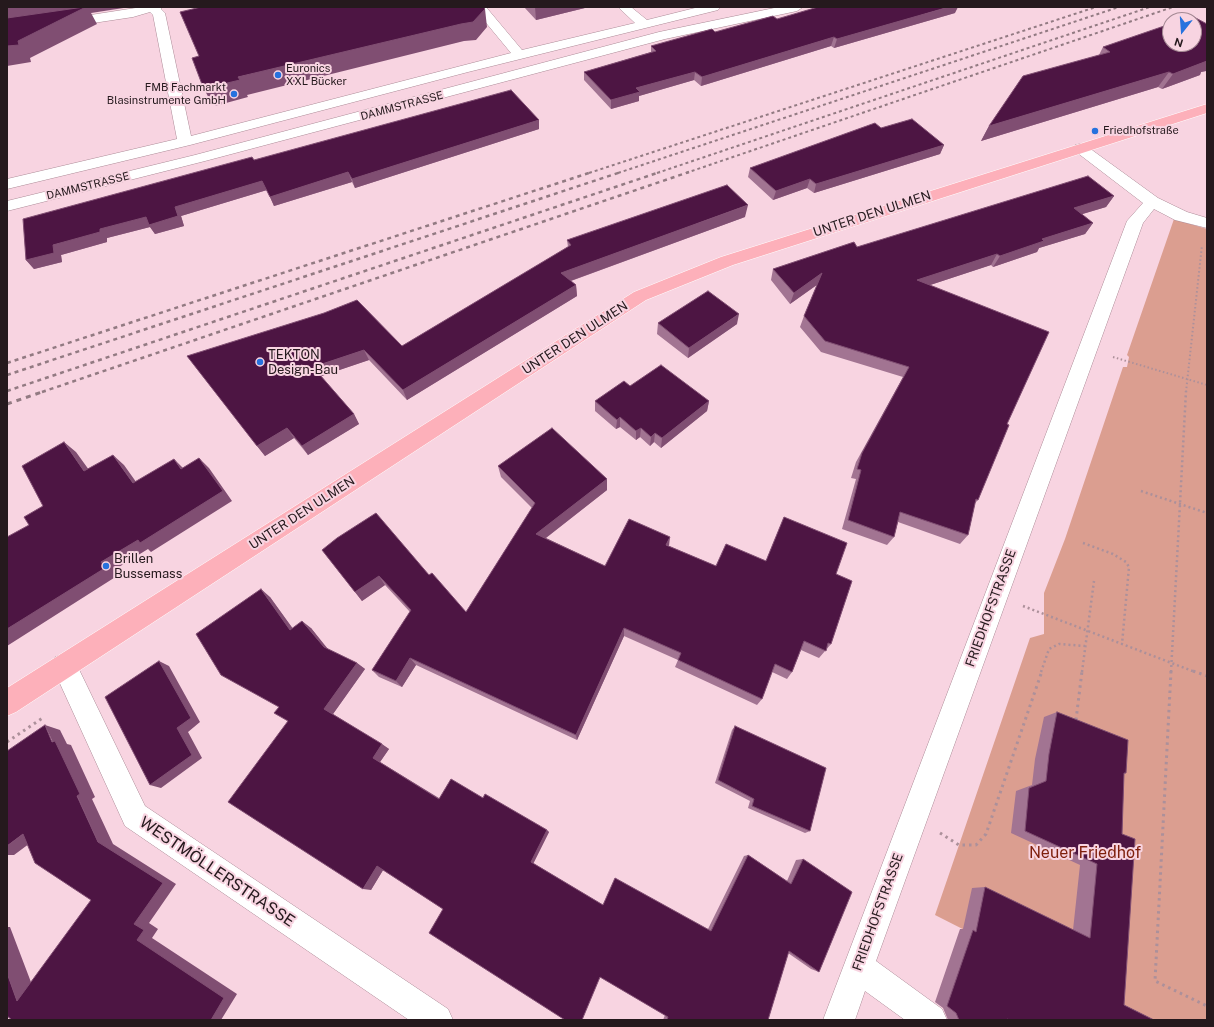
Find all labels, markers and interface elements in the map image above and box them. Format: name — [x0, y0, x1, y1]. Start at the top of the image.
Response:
north arrow — [1162, 12, 1202, 52]
text: N — [1173, 36, 1185, 50]
place label: Euronics XXL Bücker — [286, 62, 347, 88]
marker: Euronics XXL Bücker — [273, 70, 283, 80]
place label: FMB Fachmarkt Blasinstrumente GmbH — [107, 81, 226, 107]
marker: FMB Fachmarkt Blasinstrumente GmbH — [229, 89, 239, 99]
street label: DAMMSTRASSE — [359, 89, 445, 123]
place label: Friedhofstraße — [1103, 124, 1179, 138]
marker: Friedhofstraße — [1090, 126, 1100, 136]
street label: DAMMSTRASSE — [45, 169, 131, 203]
street label: UNTER DEN ULMEN — [811, 188, 933, 240]
street label: UNTER DEN ULMEN — [519, 298, 631, 378]
place label: TEKTON Design-Bau — [268, 347, 338, 378]
marker: TEKTON Design-Bau — [255, 357, 265, 367]
street label: UNTER DEN ULMEN — [246, 473, 358, 553]
street label: FRIEDHOFSTRASSE — [962, 547, 1020, 669]
place label: Brillen Bussemass — [114, 551, 182, 582]
marker: Brillen Bussemass — [101, 561, 111, 571]
street label: WESTMÖLLERSTRASSE — [136, 813, 298, 931]
park label: Neuer Friedhof — [1029, 843, 1141, 863]
street label: FRIEDHOFSTRASSE — [849, 851, 907, 973]

